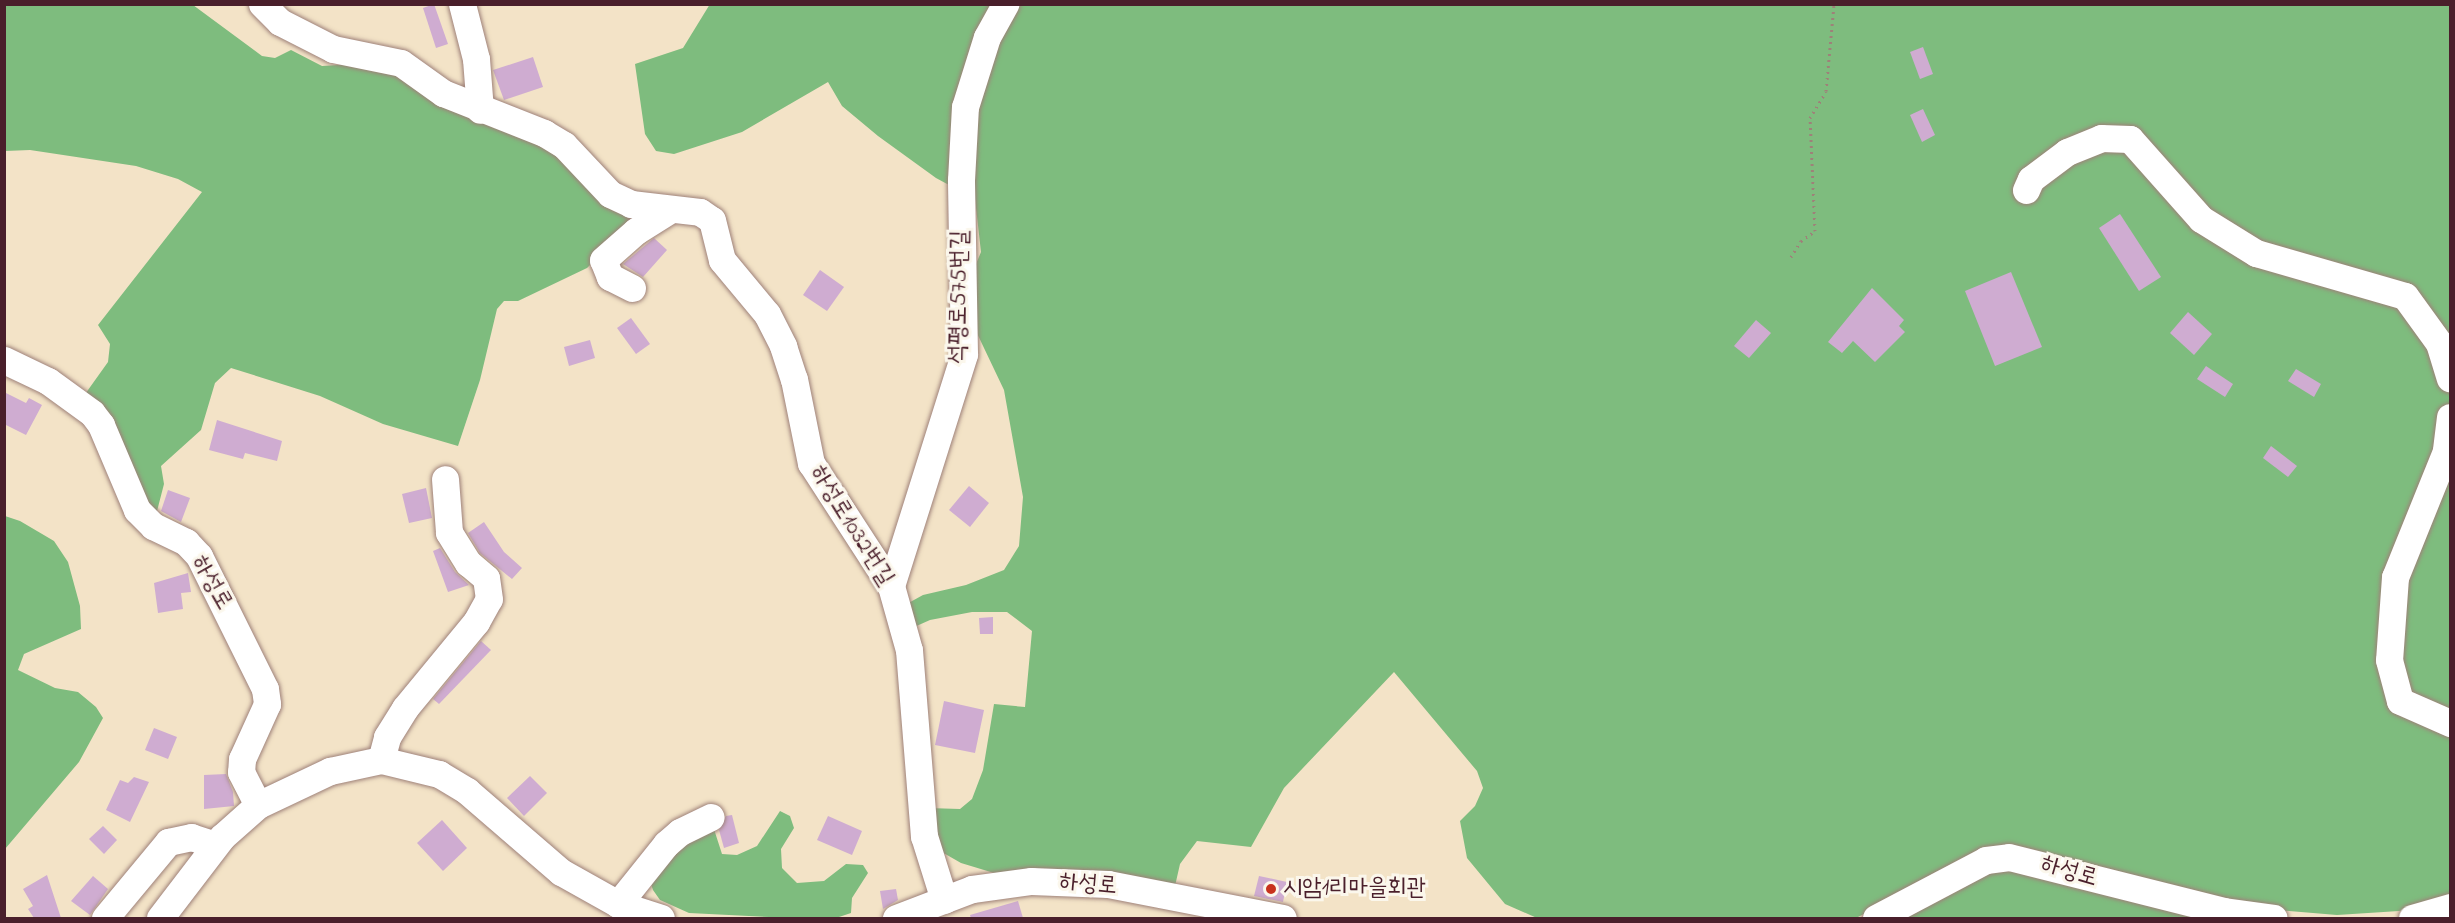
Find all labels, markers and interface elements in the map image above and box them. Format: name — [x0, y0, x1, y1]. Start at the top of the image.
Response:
street label: 석평로575번길 — [944, 230, 976, 364]
street label: 하성로1032번길 — [803, 461, 899, 591]
street label: 하성로 — [184, 551, 238, 615]
street label: 하성로 — [2037, 850, 2101, 894]
street label: 하성로 — [1058, 868, 1118, 902]
place label: 시암1리마을회관 — [1283, 875, 1426, 903]
marker: 시암1리마을회관 — [1264, 882, 1278, 896]

